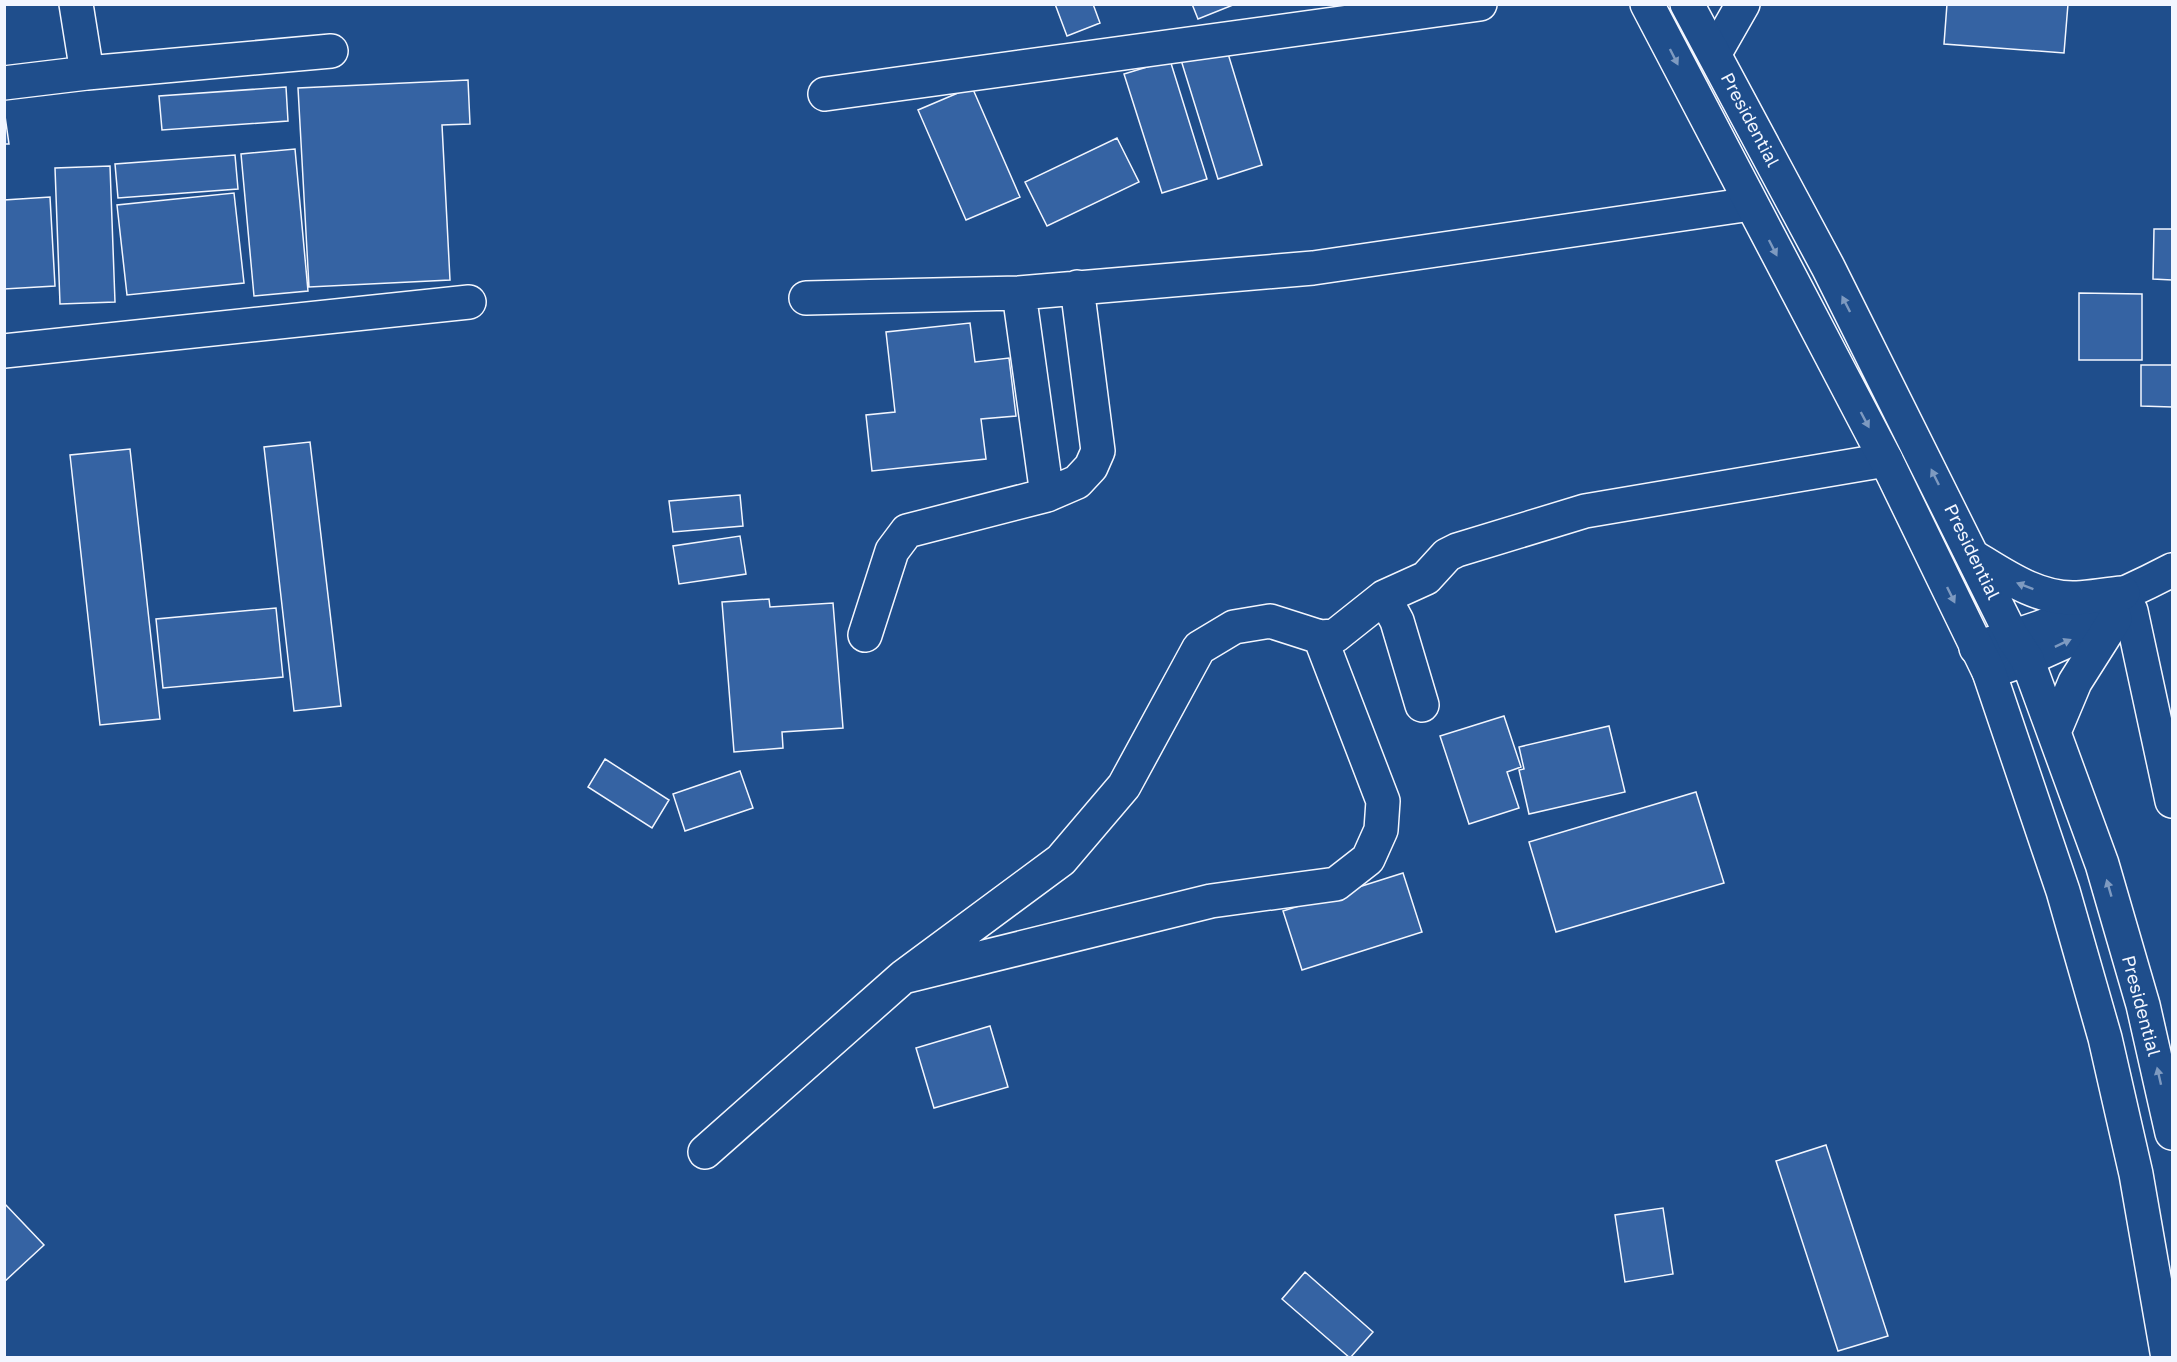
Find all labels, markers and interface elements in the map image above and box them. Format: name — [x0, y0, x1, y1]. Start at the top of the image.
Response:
one-way arrow — [1669, 48, 1678, 65]
street label: Presidential — [1717, 69, 1785, 171]
one-way arrow — [1768, 240, 1778, 257]
one-way arrow — [1842, 295, 1851, 312]
one-way arrow — [1860, 412, 1870, 429]
one-way arrow — [1930, 469, 1939, 486]
street label: Presidential — [1940, 500, 2006, 603]
one-way arrow — [2015, 580, 2033, 590]
one-way arrow — [1946, 587, 1956, 604]
one-way arrow — [2054, 638, 2071, 647]
one-way arrow — [2104, 879, 2113, 897]
street label: Presidential — [2118, 953, 2166, 1059]
one-way arrow — [2154, 1067, 2164, 1086]

